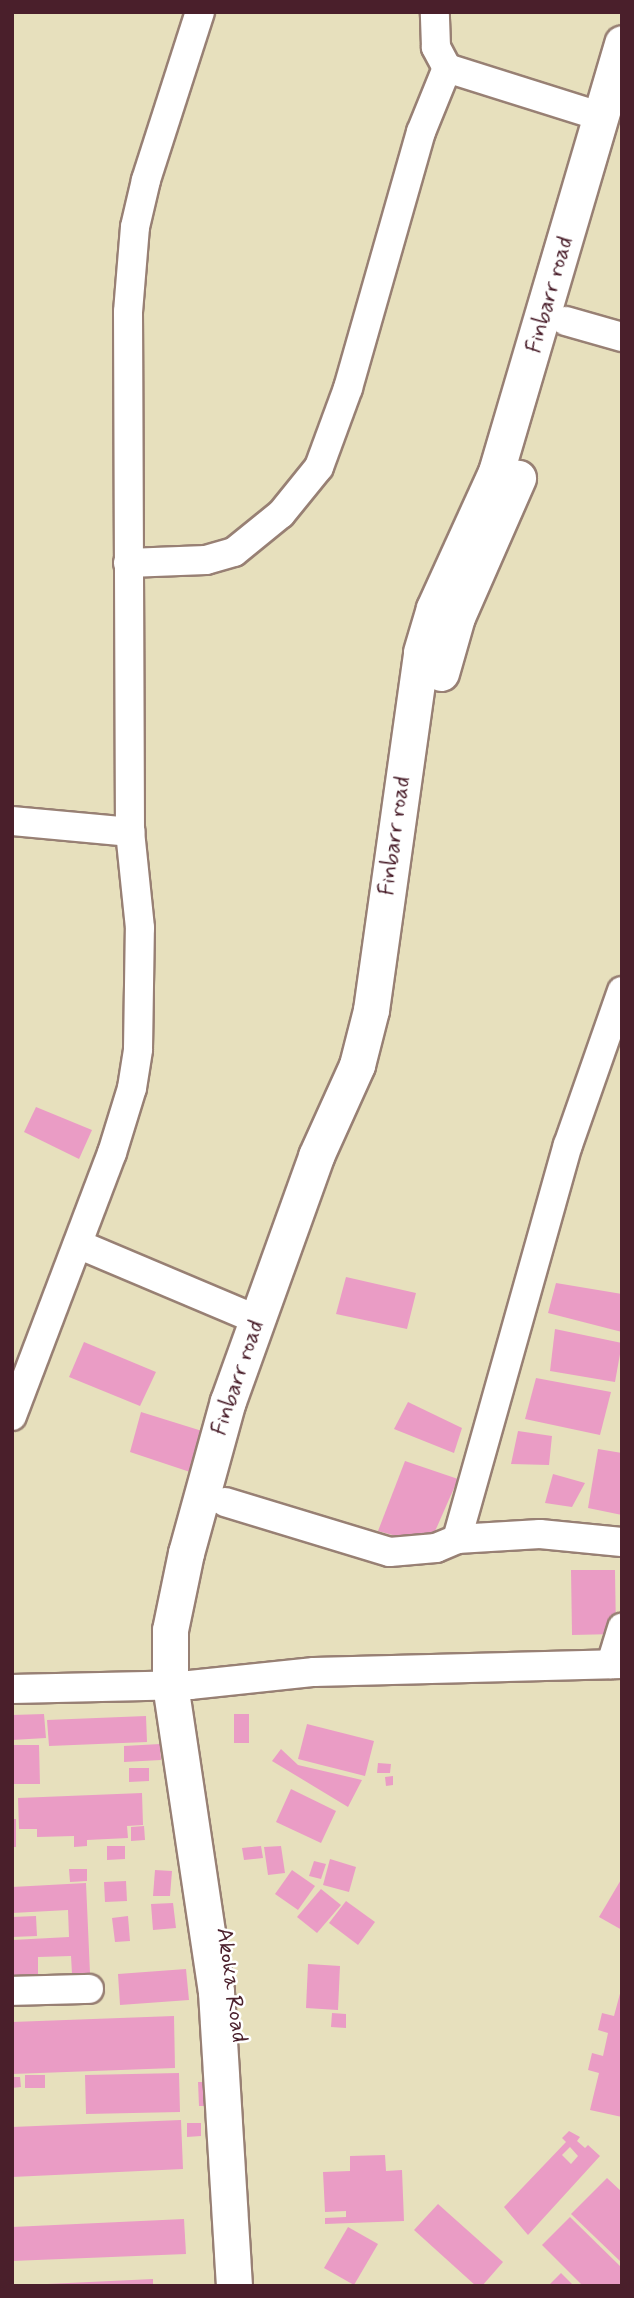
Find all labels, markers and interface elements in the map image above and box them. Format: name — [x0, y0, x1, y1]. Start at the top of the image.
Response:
street label: Finbarr road — [520, 234, 580, 356]
street label: Finbarr road — [373, 775, 417, 897]
street label: Finbarr road — [205, 1317, 271, 1439]
street label: Akoka Road — [209, 1926, 253, 2044]

